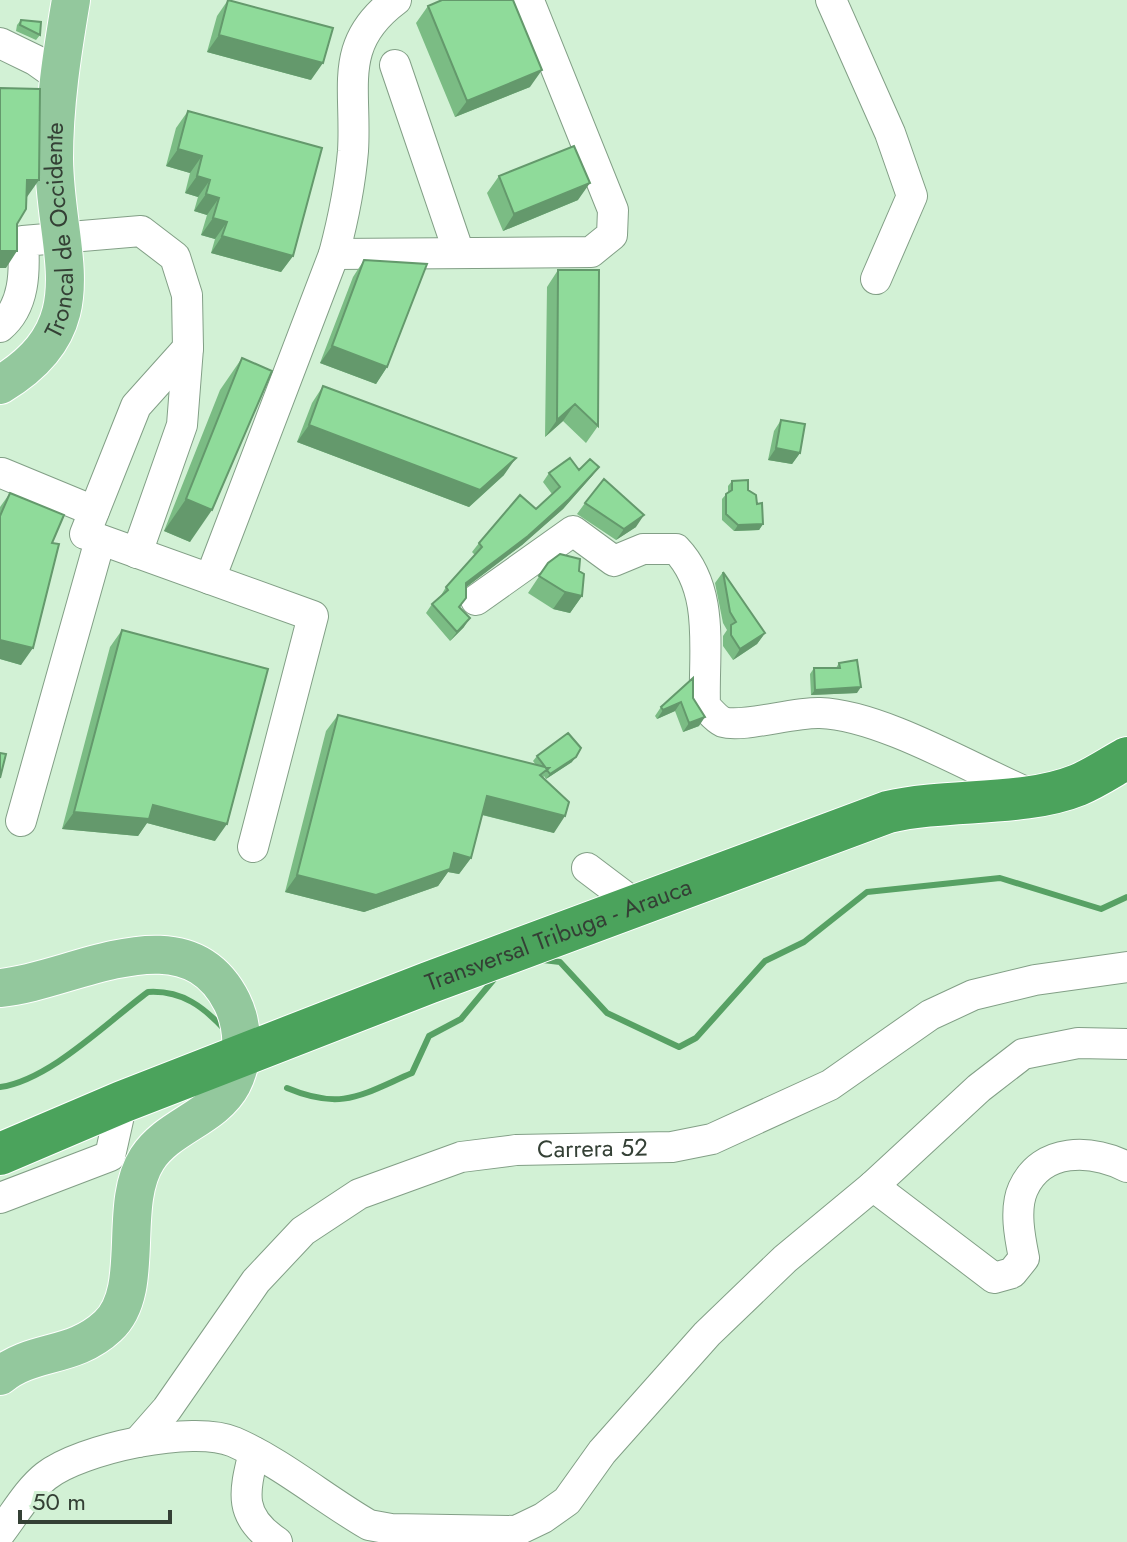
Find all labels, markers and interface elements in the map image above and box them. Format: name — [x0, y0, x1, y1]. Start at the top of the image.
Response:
street label: Troncal de Occidente — [36, 121, 82, 344]
street label: Transversal Tribuga - Arauca — [420, 869, 696, 1000]
street label: Carrera 52 — [537, 1129, 648, 1167]
scale bar — [20, 1474, 170, 1524]
text: 50 m — [32, 1484, 86, 1519]

